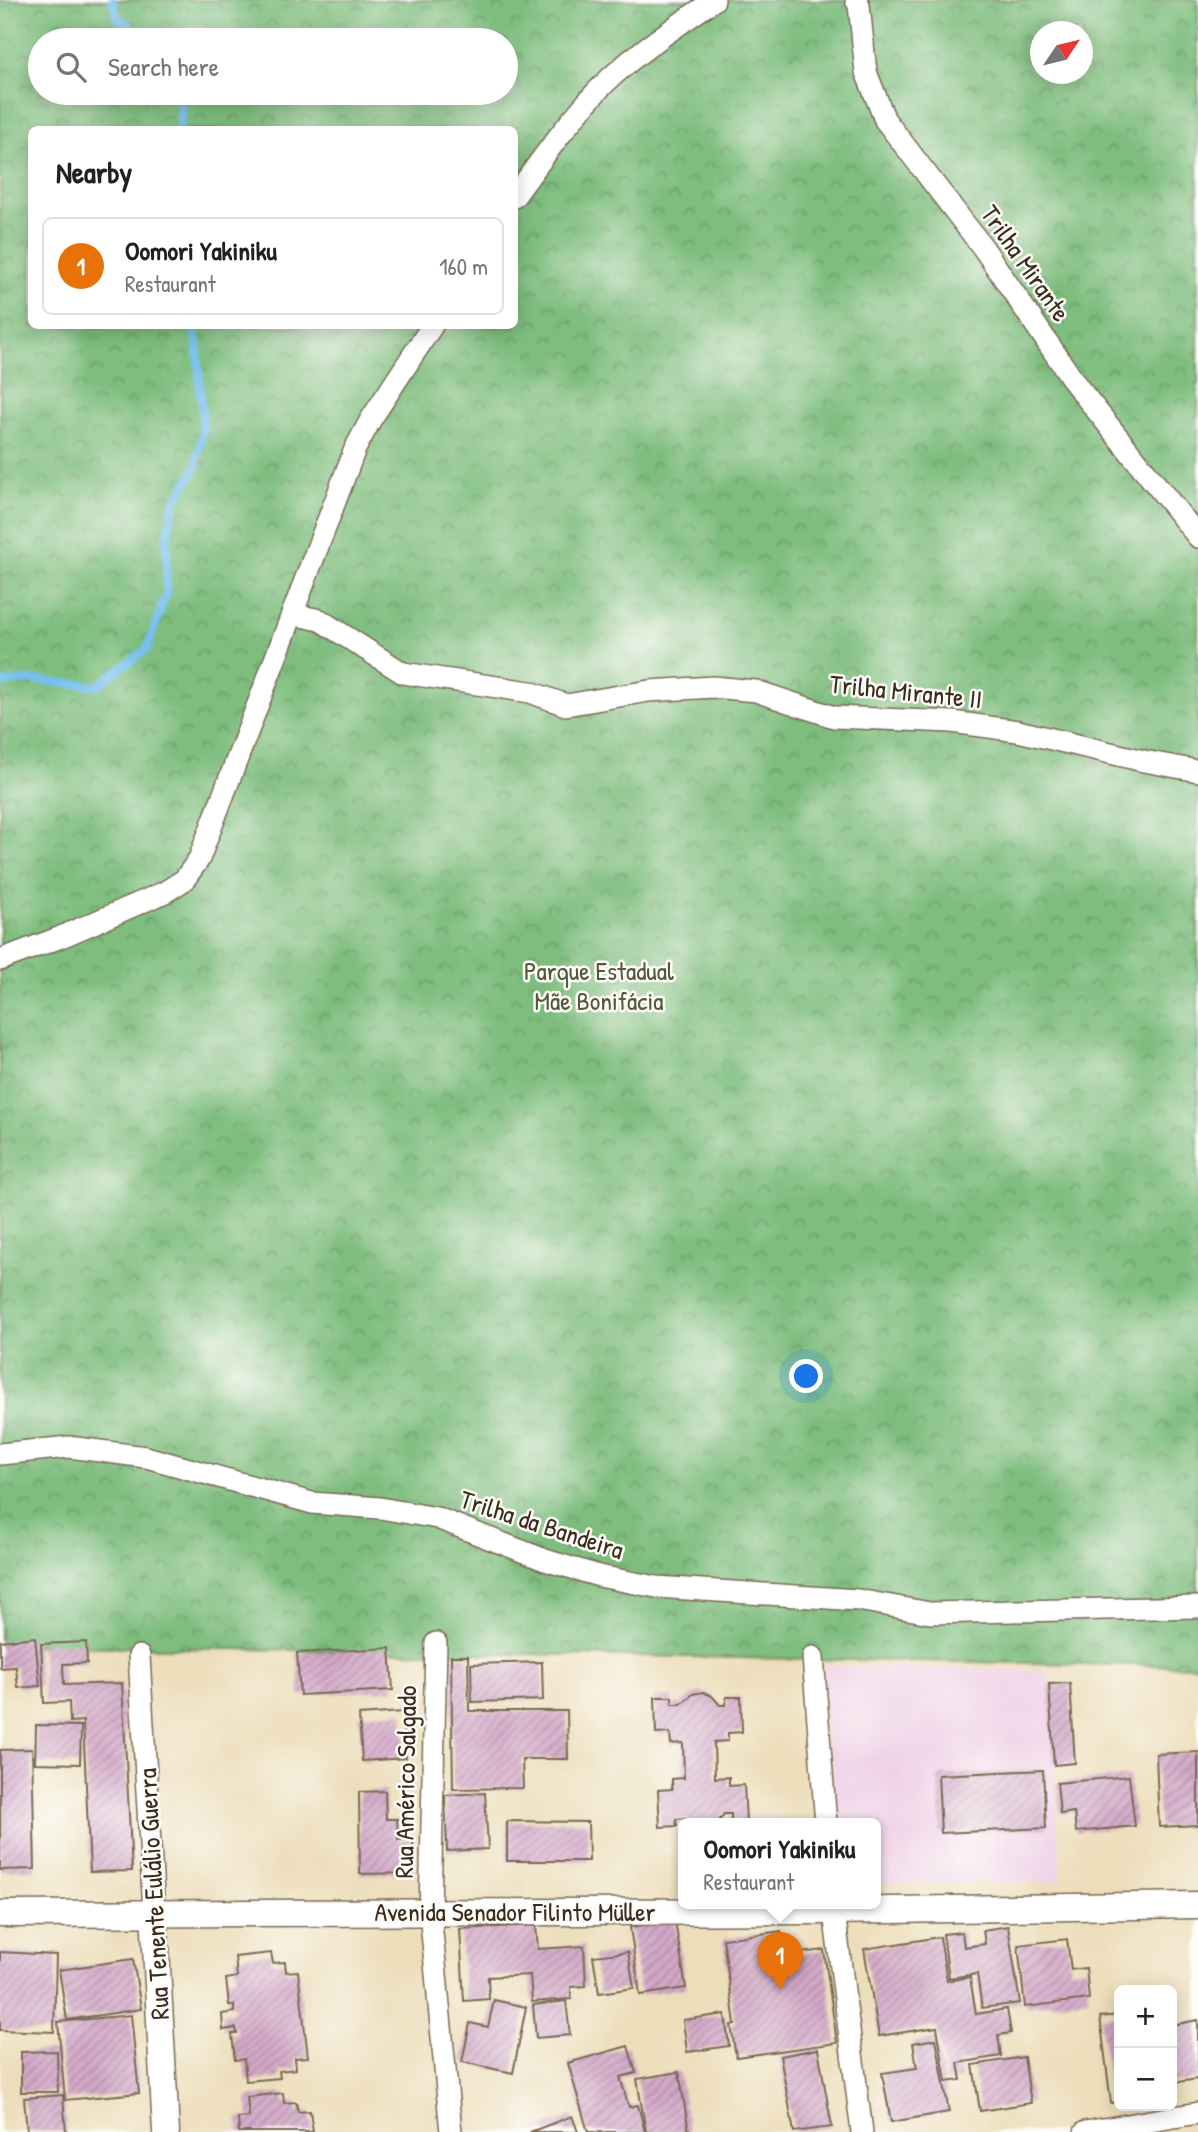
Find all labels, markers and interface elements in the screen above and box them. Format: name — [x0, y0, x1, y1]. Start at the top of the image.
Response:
north arrow — [1030, 21, 1093, 84]
search box — [28, 28, 518, 105]
icon: search — [52, 48, 90, 86]
text: Search here — [108, 49, 219, 84]
text: Nearby — [56, 152, 132, 192]
street label: Trilha Mirante — [973, 198, 1079, 328]
text: Oomori Yakiniku — [125, 233, 277, 268]
text: 1 — [77, 251, 85, 282]
text: 160 m — [439, 251, 488, 282]
text: Restaurant — [125, 268, 216, 299]
street label: Trilha Mirante II — [828, 666, 984, 716]
park label: Parque Estadual Mãe Bonifácia — [524, 953, 674, 1018]
your location — [789, 1359, 823, 1393]
street label: Trilha da Bandeira — [456, 1481, 628, 1567]
street label: Rua Américo Salgado — [386, 1685, 424, 1879]
street label: Rua Tenente Eulálio Guerra — [129, 1767, 177, 2021]
popup — [678, 1818, 881, 1909]
text: Oomori Yakiniku — [704, 1831, 855, 1866]
text: Restaurant — [704, 1866, 794, 1897]
street label: Avenida Senador Filinto Müller — [374, 1894, 656, 1929]
pin: 1 — [757, 1932, 803, 1990]
map controls — [1114, 1985, 1177, 2111]
button: + — [1114, 1985, 1177, 2048]
button: − — [1114, 2048, 1177, 2111]

